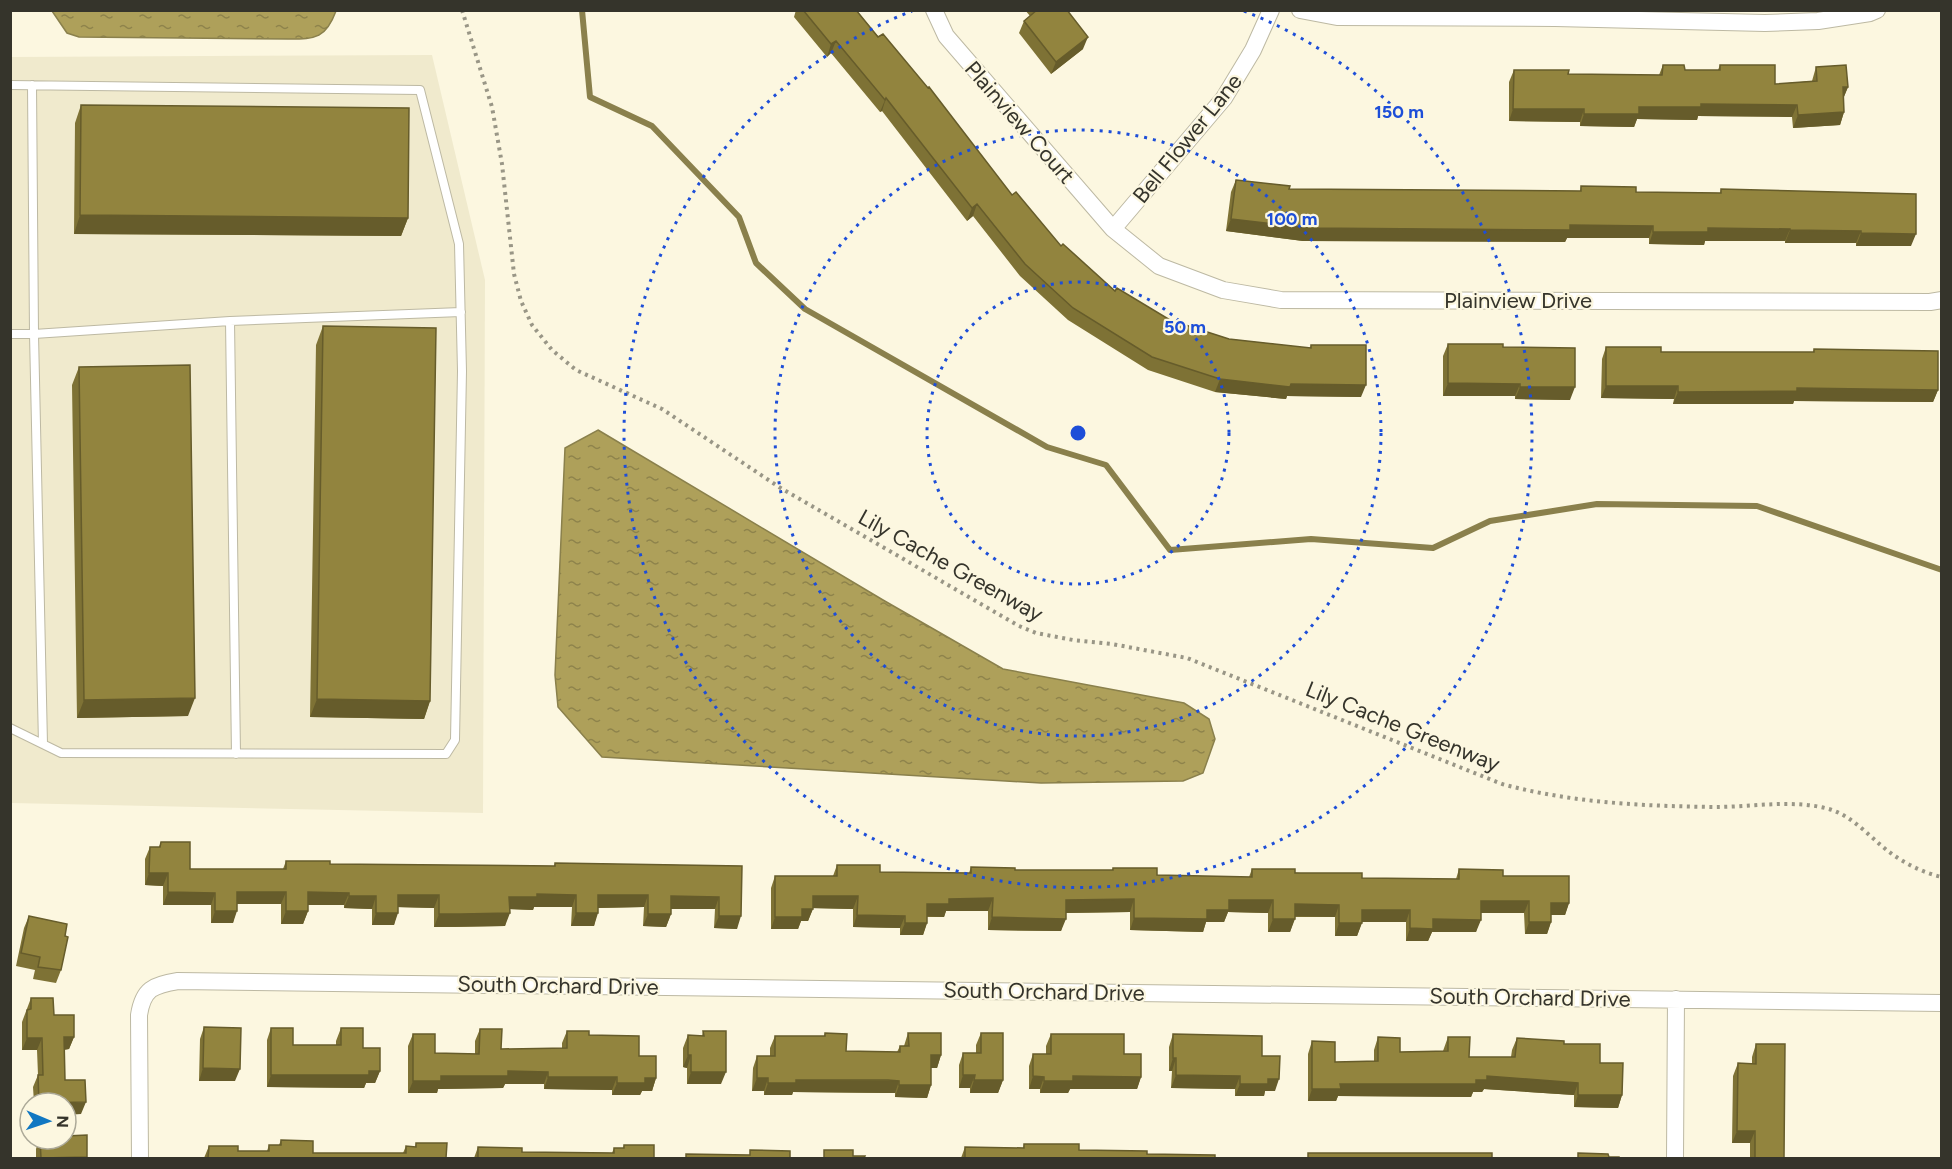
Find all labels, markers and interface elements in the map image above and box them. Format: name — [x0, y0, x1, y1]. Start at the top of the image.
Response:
street label: Plainview Court — [959, 56, 1080, 189]
street label: Bell Flower Lane — [1127, 68, 1248, 208]
text: 150 m — [1374, 101, 1424, 123]
text: 100 m — [1267, 208, 1317, 230]
street label: Plainview Drive — [1444, 287, 1592, 314]
text: 50 m — [1164, 316, 1206, 338]
centre of rings — [1068, 423, 1088, 443]
street label: Lily Cache Greenway — [854, 503, 1048, 628]
street label: Lily Cache Greenway — [1302, 675, 1504, 778]
street label: South Orchard Drive — [457, 970, 659, 1001]
street label: South Orchard Drive — [943, 976, 1145, 1007]
street label: South Orchard Drive — [1429, 982, 1631, 1013]
north arrow — [18, 1091, 78, 1151]
text: N — [53, 1115, 72, 1128]

